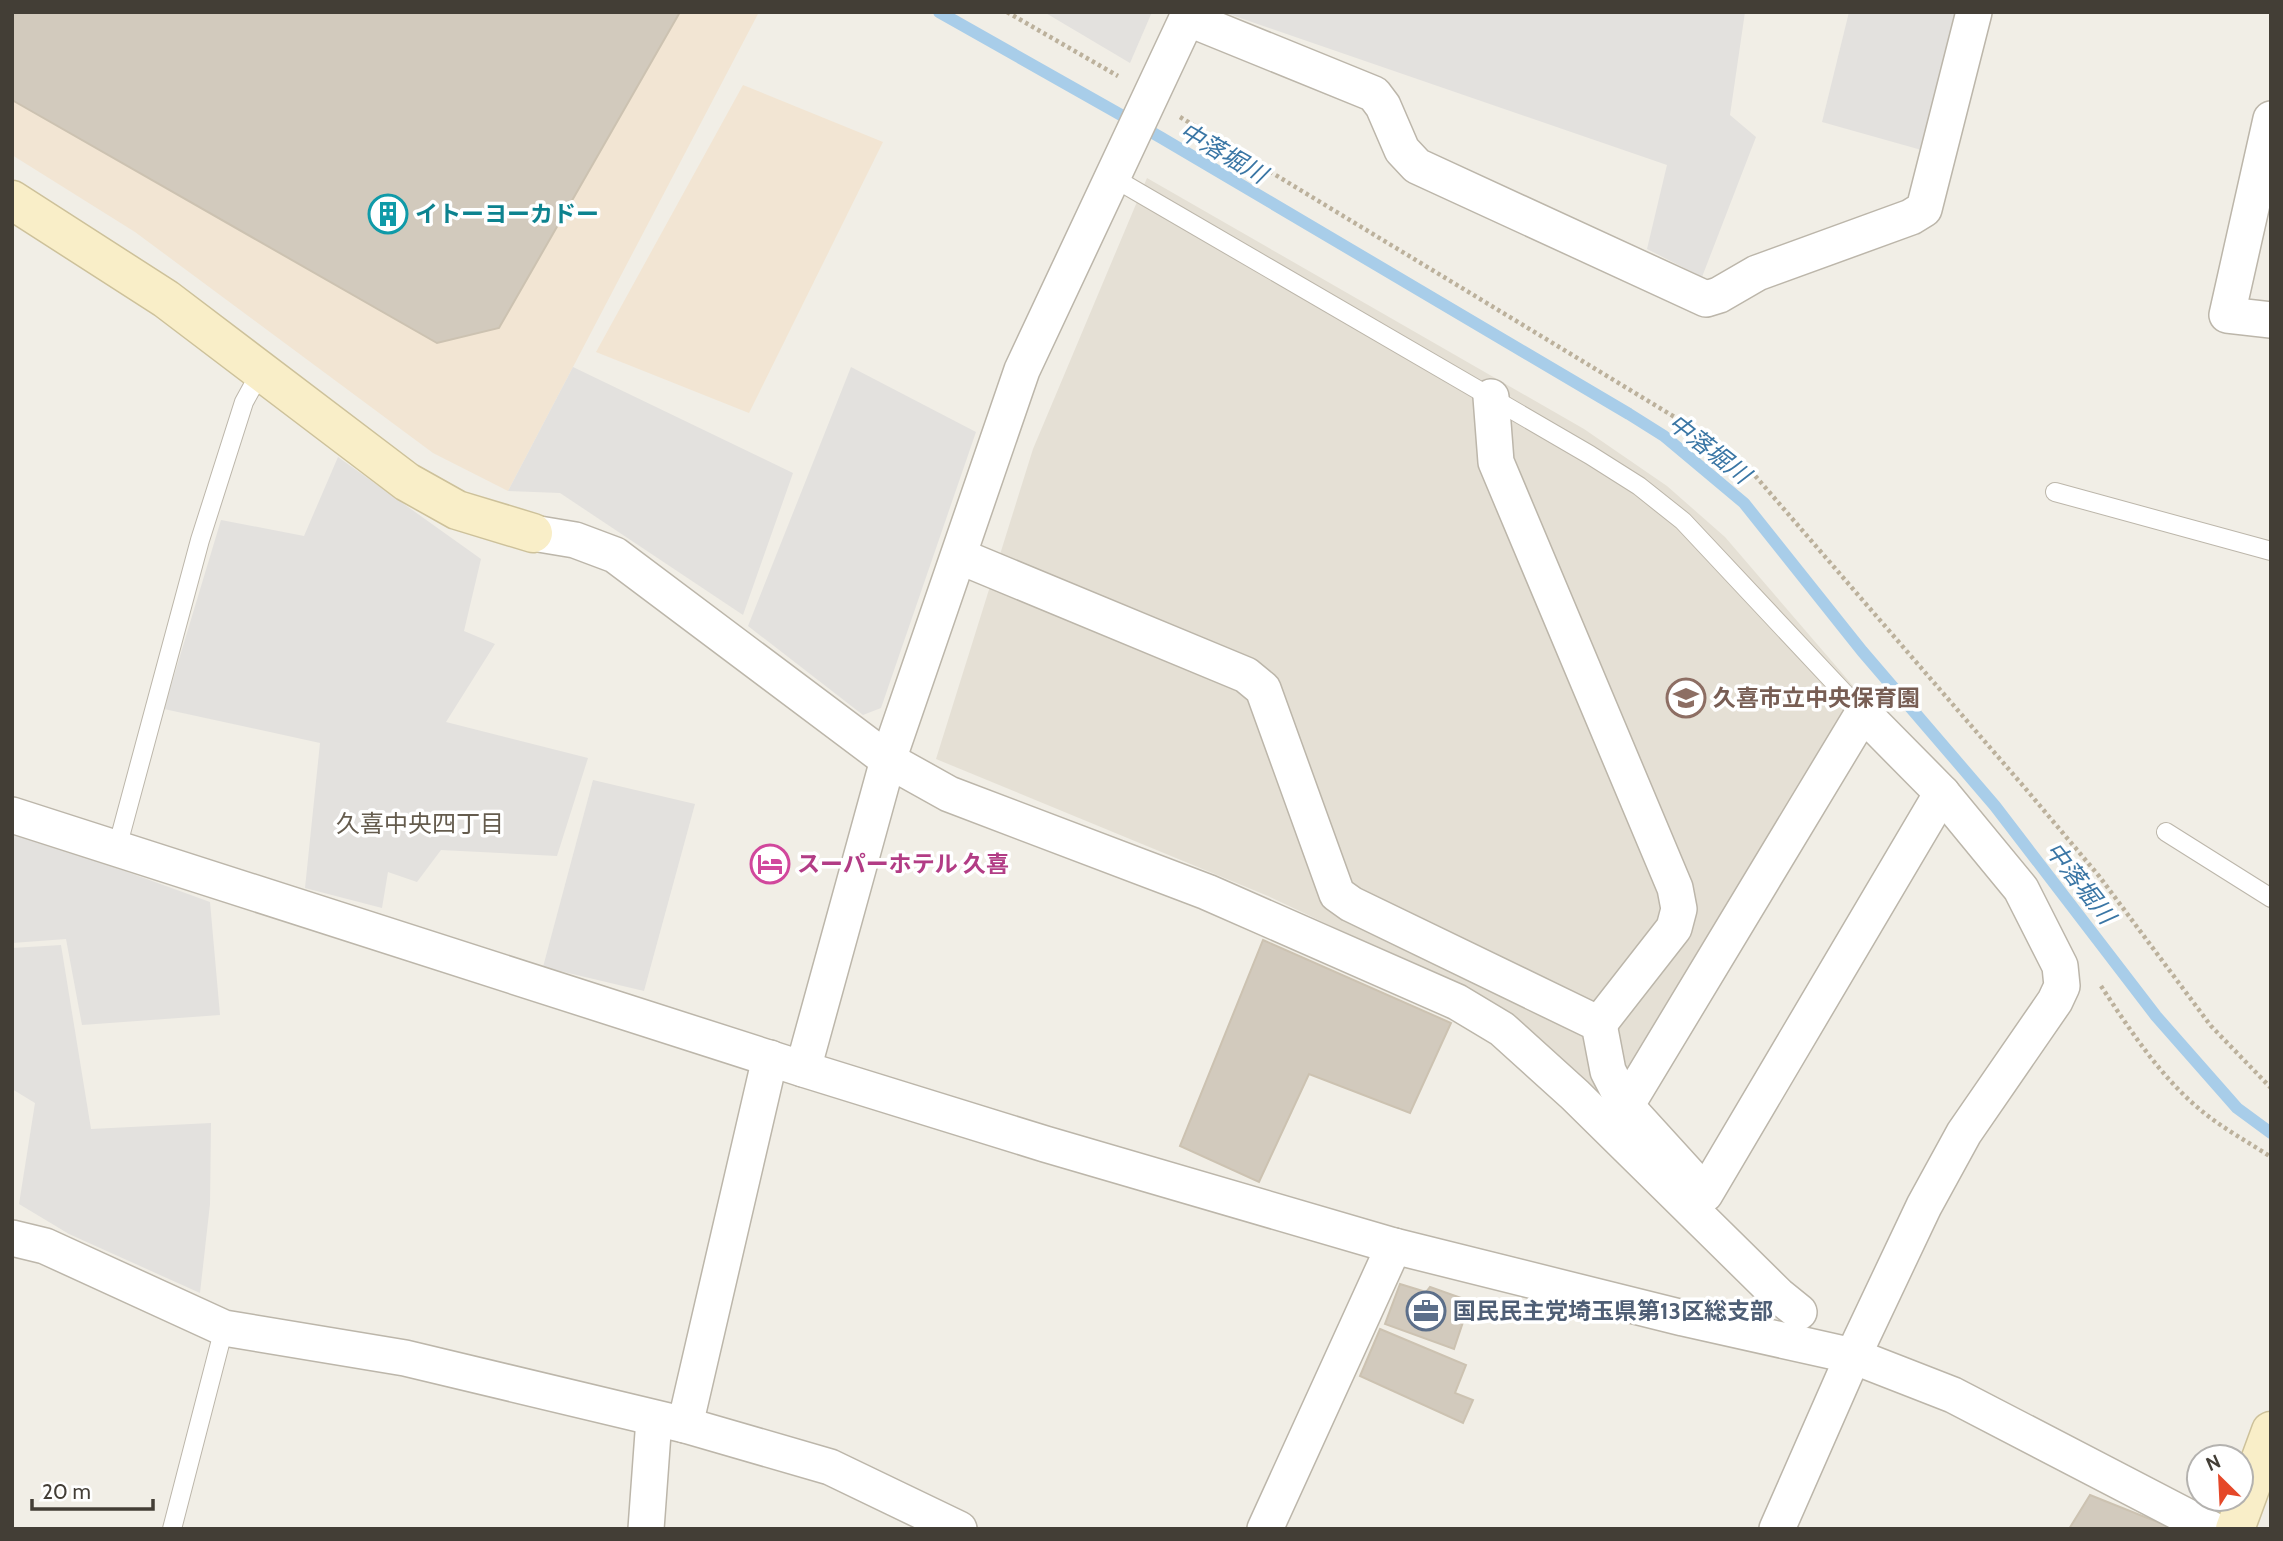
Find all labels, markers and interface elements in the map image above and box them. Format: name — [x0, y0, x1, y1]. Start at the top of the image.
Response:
water label: 中落堀川 — [1174, 116, 1275, 191]
building icon: イトーヨーカドー — [367, 193, 409, 235]
place label: イトーヨーカドー — [415, 200, 599, 228]
water label: 中落堀川 — [1663, 408, 1758, 491]
school or university icon: 久喜市立中央保育園 — [1665, 677, 1707, 719]
place label: 久喜市立中央保育園 — [1713, 684, 1920, 712]
district label: 久喜中央四丁目 — [336, 809, 504, 838]
water label: 中落堀川 — [2039, 836, 2123, 932]
hotel icon: スーパーホテル 久喜 — [749, 843, 791, 885]
place label: スーパーホテル 久喜 — [797, 850, 1009, 878]
office icon: 国民民主党埼玉県第13区総支部 — [1405, 1290, 1447, 1332]
place label: 国民民主党埼玉県第13区総支部 — [1453, 1297, 1773, 1325]
north arrow — [2185, 1443, 2255, 1513]
text: N — [2202, 1450, 2224, 1476]
scale bar — [32, 1468, 152, 1512]
text: 20 m — [42, 1479, 91, 1504]

